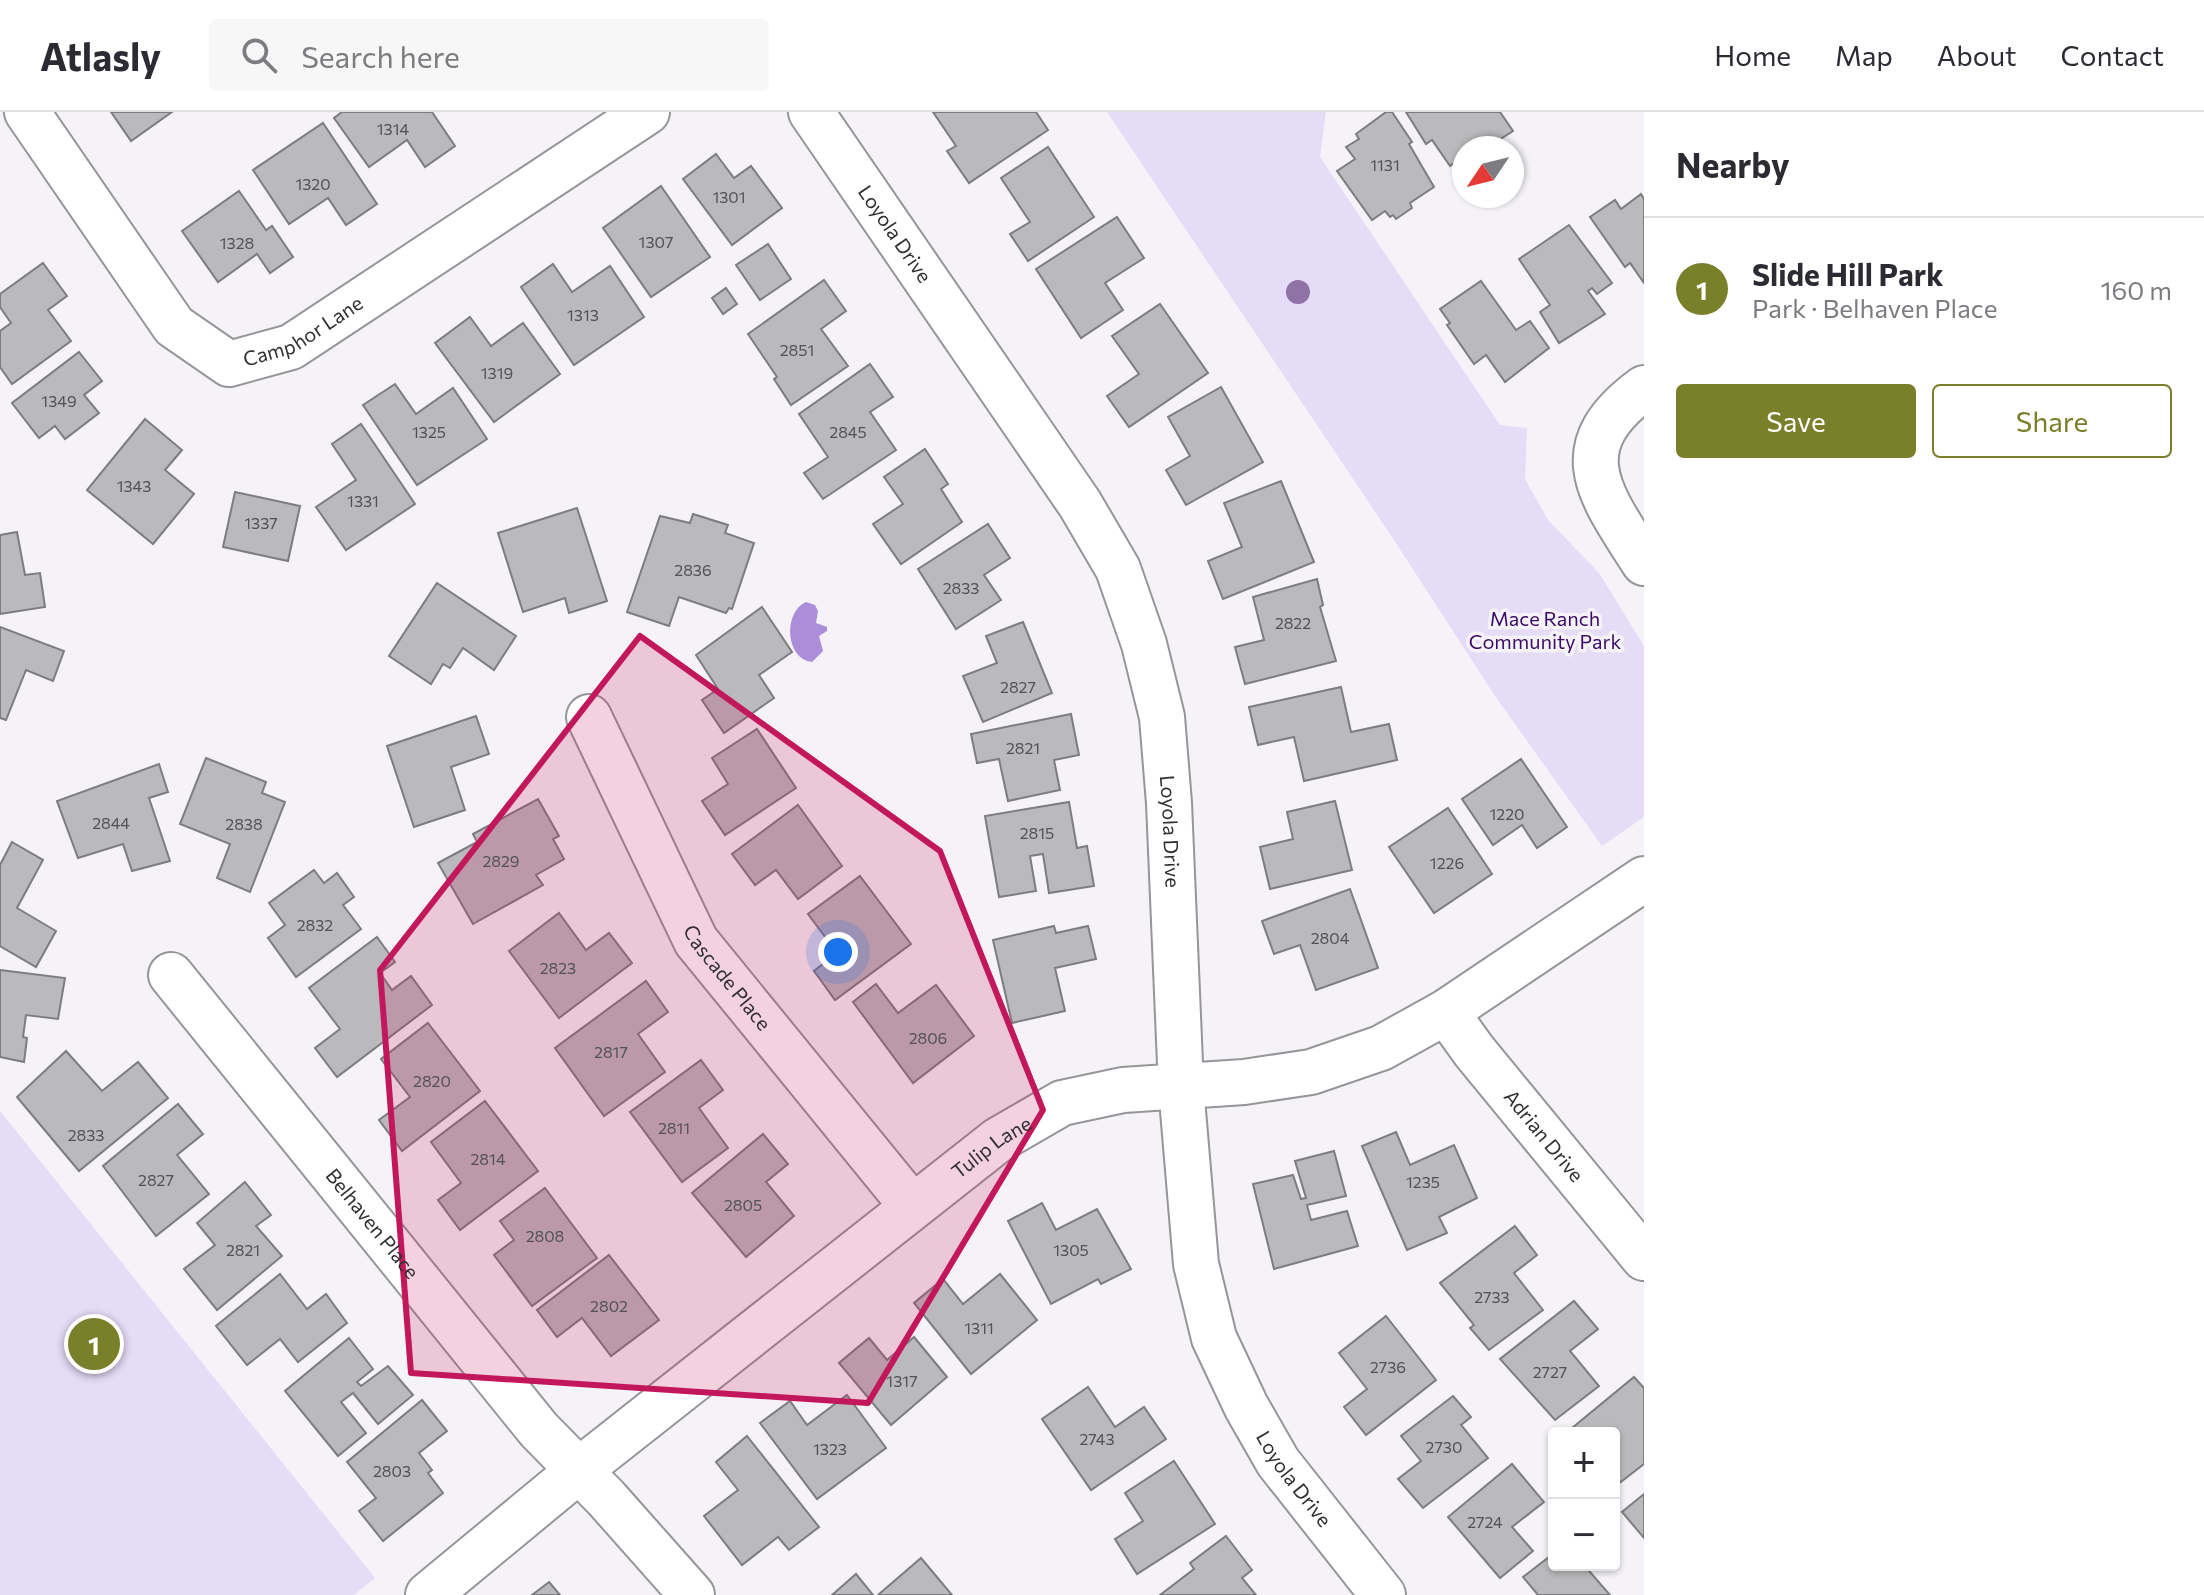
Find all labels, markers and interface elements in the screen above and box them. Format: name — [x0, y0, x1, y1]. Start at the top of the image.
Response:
search box — [209, 19, 769, 91]
text: Atlasly — [40, 32, 161, 79]
icon: search — [237, 33, 281, 77]
text: Search here — [301, 37, 460, 74]
text: Home — [1714, 38, 1791, 72]
text: Map — [1835, 38, 1893, 72]
text: About — [1937, 38, 2017, 72]
text: Contact — [2061, 38, 2164, 72]
house number: 1314 — [377, 119, 410, 138]
north arrow — [1452, 136, 1524, 208]
text: Nearby — [1676, 143, 1790, 185]
house number: 1131 — [1370, 155, 1400, 174]
house number: 1320 — [295, 174, 331, 193]
street label: Loyola Drive — [854, 180, 937, 287]
house number: 1301 — [712, 187, 746, 206]
house number: 1307 — [639, 232, 673, 251]
house number: 1328 — [220, 233, 254, 252]
text: Slide Hill Park — [1752, 255, 1943, 292]
text: 1 — [1696, 274, 1708, 305]
text: 160 m — [2100, 274, 2172, 305]
street label: Camphor Lane — [240, 290, 367, 371]
text: Park · Belhaven Place — [1752, 292, 1997, 323]
house number: 1313 — [567, 305, 599, 324]
house number: 2851 — [780, 340, 814, 359]
house number: 1319 — [481, 363, 513, 382]
button: Save — [1676, 384, 1916, 458]
button: Share — [1932, 384, 2172, 458]
house number: 1349 — [41, 391, 77, 410]
house number: 1325 — [412, 422, 446, 441]
house number: 2845 — [829, 422, 867, 441]
house number: 1343 — [117, 476, 151, 495]
house number: 1331 — [347, 491, 379, 510]
house number: 1337 — [244, 513, 278, 532]
house number: 2836 — [674, 560, 712, 579]
house number: 2833 — [943, 578, 979, 597]
park label: Mace Ranch Community Park — [1469, 606, 1621, 653]
house number: 2822 — [1275, 613, 1311, 632]
house number: 2827 — [1000, 677, 1036, 696]
house number: 2821 — [1006, 738, 1040, 757]
street label: Loyola Drive — [1156, 774, 1186, 888]
house number: 1220 — [1490, 804, 1524, 823]
house number: 2844 — [92, 813, 130, 832]
house number: 2838 — [225, 814, 263, 833]
house number: 2815 — [1020, 823, 1054, 842]
house number: 2829 — [482, 851, 520, 870]
house number: 1226 — [1430, 853, 1464, 872]
house number: 2832 — [297, 915, 333, 934]
street label: Cascade Place — [679, 921, 777, 1035]
house number: 2804 — [1311, 928, 1350, 947]
your location — [818, 932, 858, 972]
house number: 2823 — [540, 958, 576, 977]
house number: 2806 — [909, 1028, 947, 1047]
house number: 2817 — [594, 1042, 628, 1061]
house number: 2820 — [413, 1071, 451, 1090]
street label: Adrian Drive — [1500, 1084, 1589, 1186]
street label: Tulip Lane — [946, 1110, 1035, 1183]
house number: 2811 — [658, 1118, 690, 1137]
house number: 2833 — [68, 1125, 104, 1144]
house number: 2814 — [471, 1149, 506, 1168]
street label: Belhaven Place — [321, 1163, 425, 1283]
house number: 2827 — [138, 1170, 174, 1189]
house number: 1235 — [1406, 1172, 1440, 1191]
house number: 2805 — [724, 1195, 762, 1214]
house number: 2808 — [526, 1226, 564, 1245]
house number: 2821 — [226, 1240, 260, 1259]
house number: 1305 — [1053, 1240, 1089, 1259]
house number: 2733 — [1474, 1287, 1510, 1306]
house number: 2802 — [590, 1296, 628, 1315]
pin: 1 — [68, 1314, 120, 1374]
house number: 1311 — [964, 1318, 994, 1337]
house number: 2736 — [1370, 1357, 1406, 1376]
house number: 2727 — [1533, 1362, 1567, 1381]
house number: 1317 — [886, 1371, 918, 1390]
street label: Loyola Drive — [1252, 1426, 1337, 1531]
map controls — [1548, 1427, 1620, 1571]
button: + — [1548, 1427, 1620, 1499]
house number: 2743 — [1079, 1429, 1115, 1448]
house number: 2730 — [1426, 1437, 1462, 1456]
house number: 1323 — [813, 1439, 847, 1458]
house number: 2803 — [373, 1461, 411, 1480]
button: − — [1548, 1499, 1620, 1571]
house number: 2724 — [1467, 1512, 1503, 1531]

